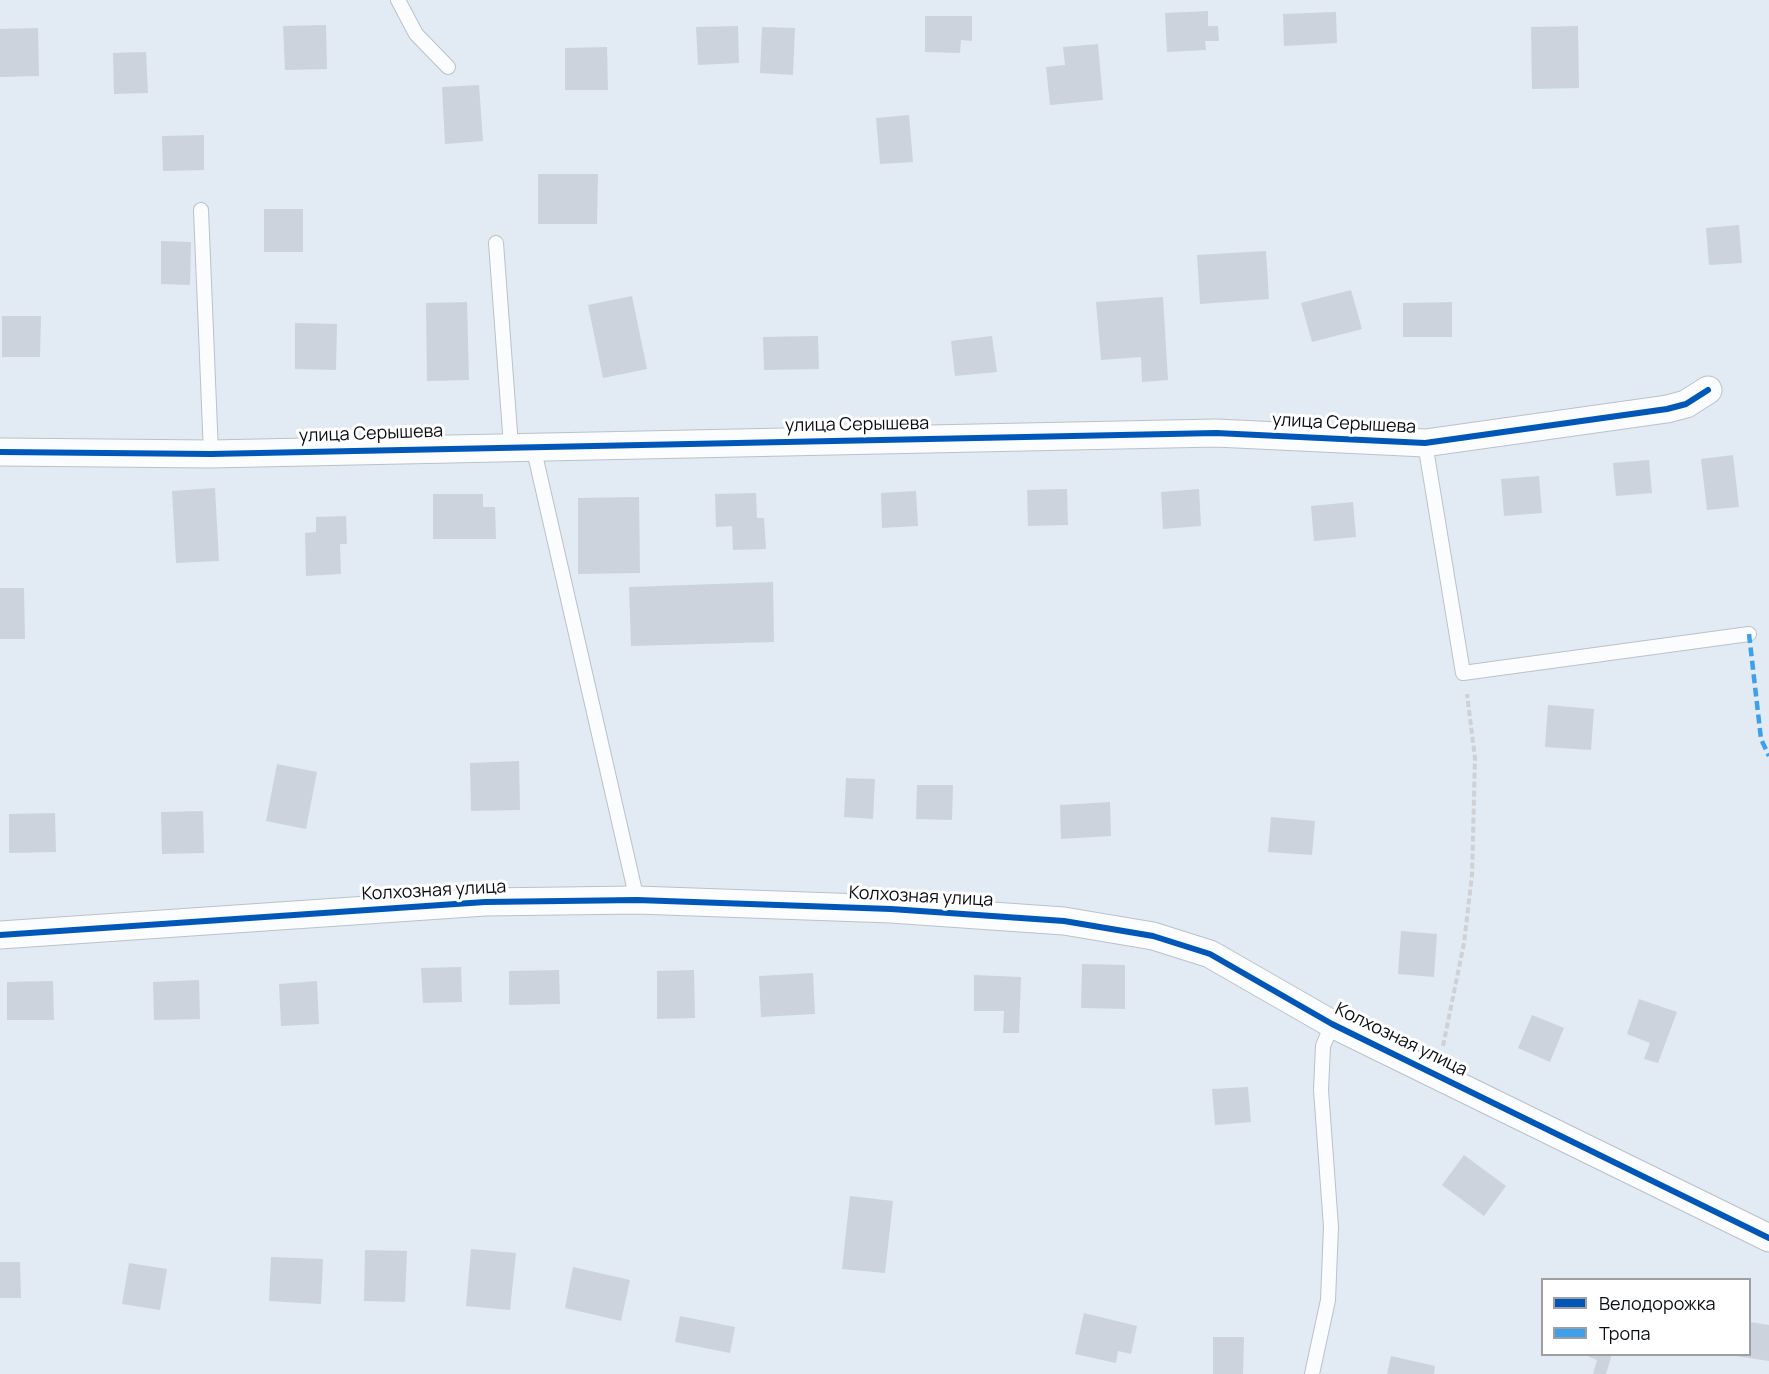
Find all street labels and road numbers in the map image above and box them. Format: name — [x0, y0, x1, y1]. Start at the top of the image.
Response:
street label: улица Серышева — [1271, 409, 1417, 439]
street label: улица Серышева — [785, 413, 929, 437]
street label: улица Серышева — [298, 421, 444, 447]
street label: Колхозная улица — [361, 876, 507, 906]
street label: Колхозная улица — [848, 882, 994, 912]
street label: Колхозная улица — [1331, 999, 1471, 1081]

